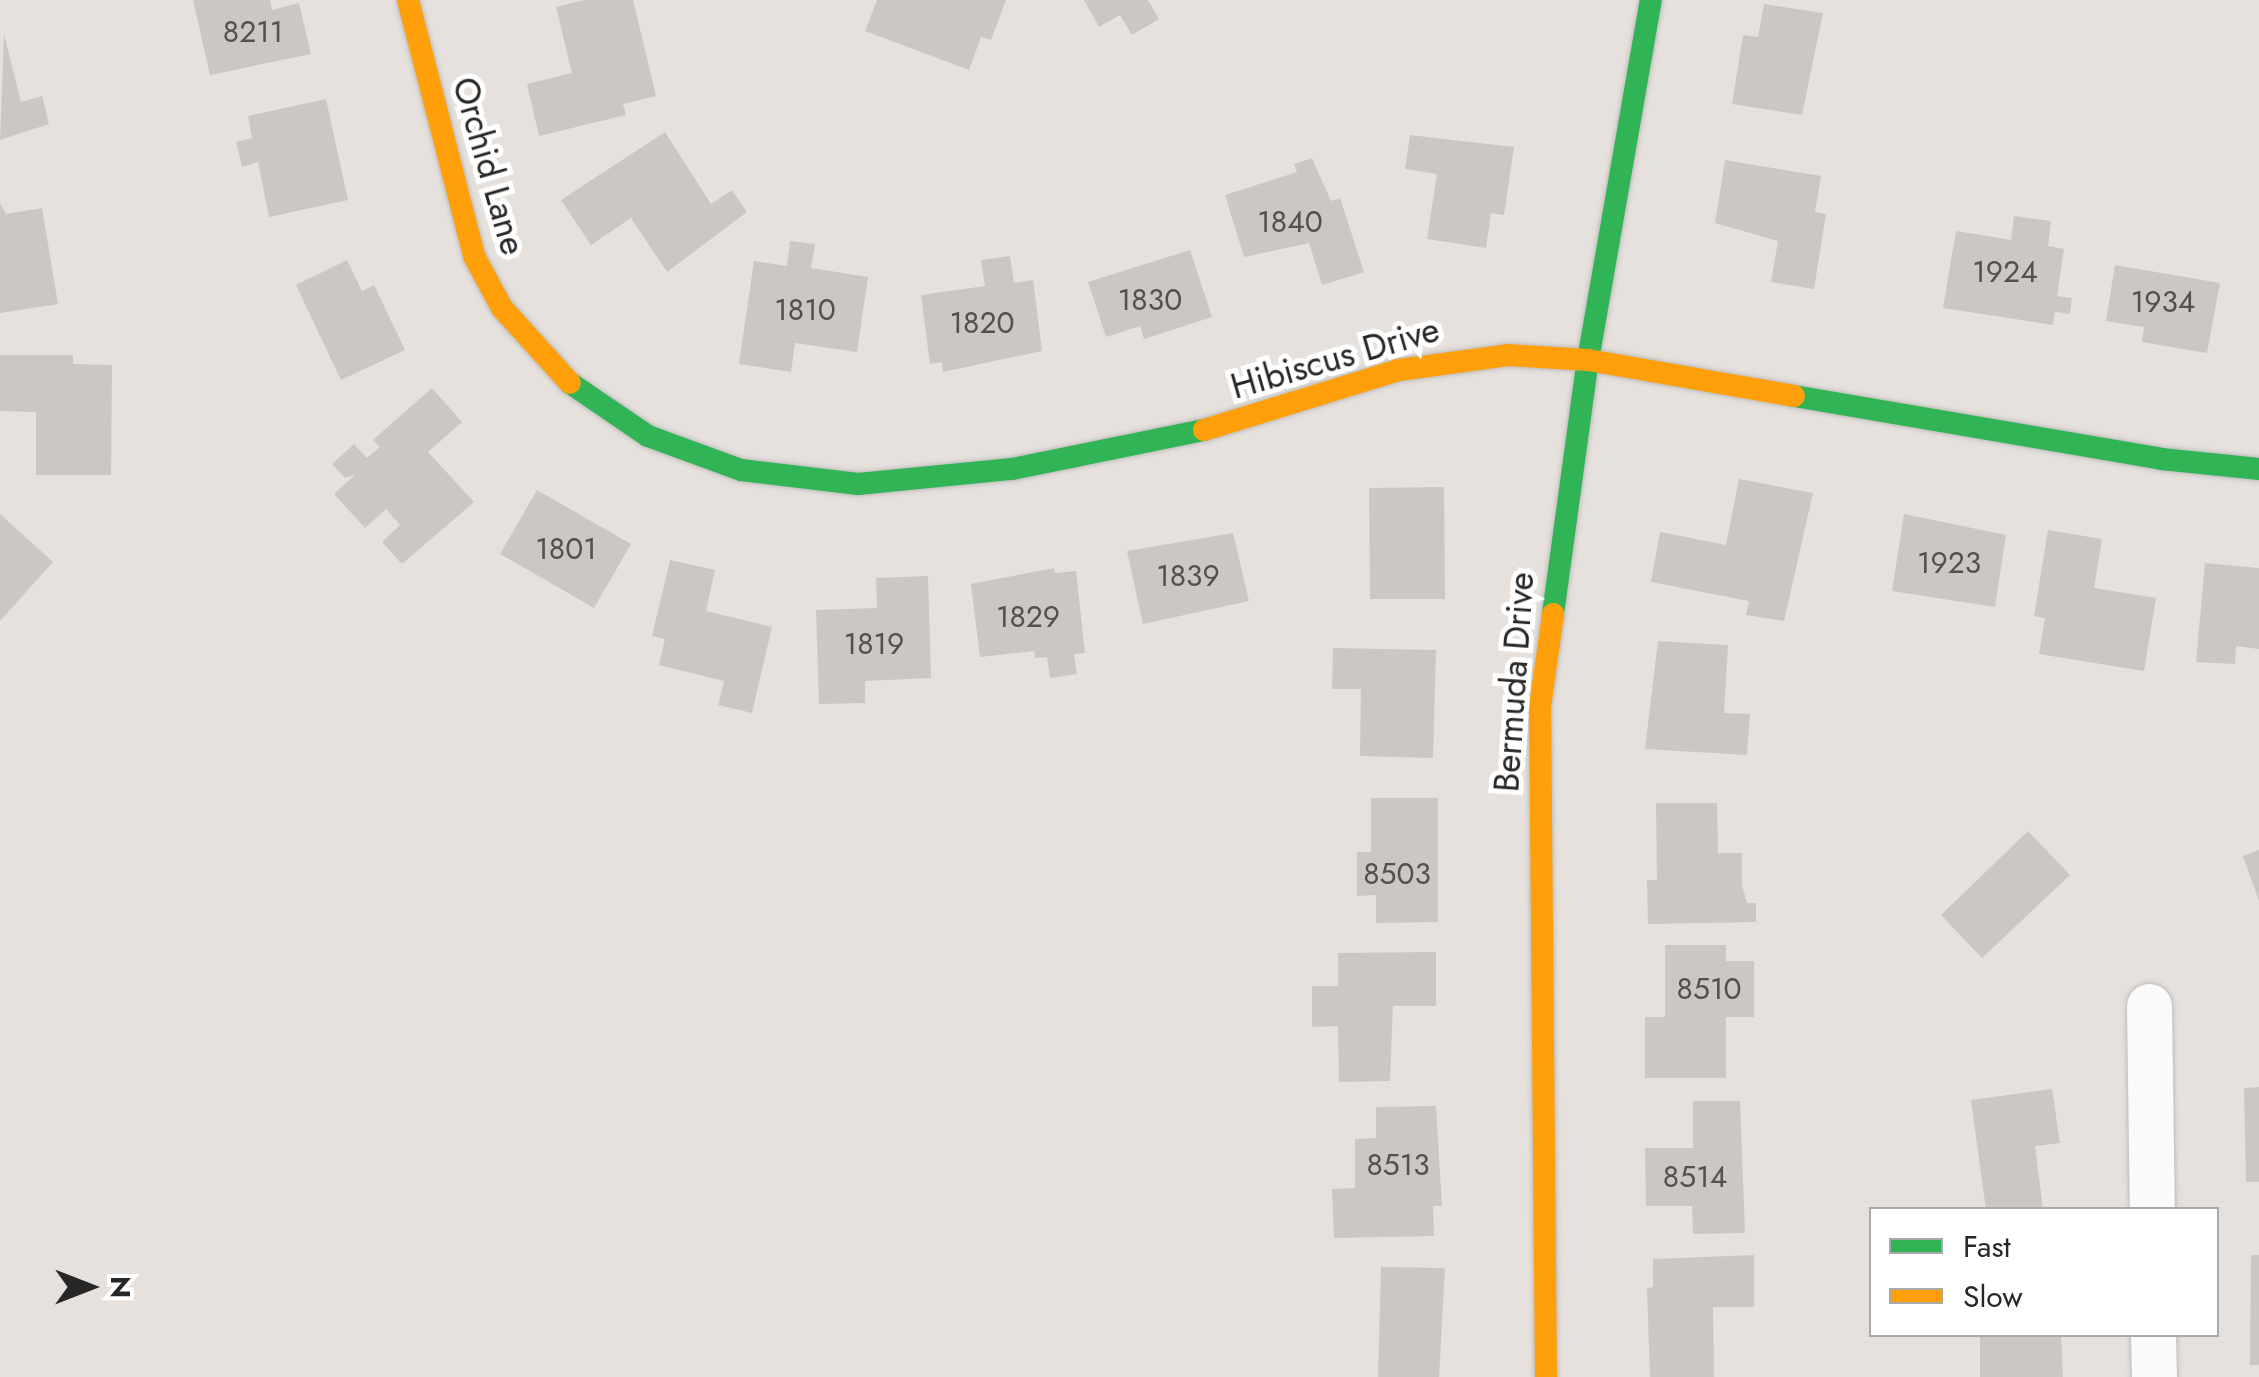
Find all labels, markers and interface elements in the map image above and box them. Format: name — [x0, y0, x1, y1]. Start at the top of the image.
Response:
house number: 8211 — [223, 14, 283, 50]
street label: Orchid Lane — [444, 72, 534, 260]
house number: 1840 — [1257, 204, 1323, 240]
house number: 1924 — [1972, 254, 2038, 290]
house number: 1830 — [1118, 282, 1182, 318]
house number: 1934 — [2131, 284, 2195, 320]
house number: 1810 — [774, 292, 836, 328]
house number: 1820 — [950, 305, 1014, 341]
street label: Hibiscus Drive — [1226, 308, 1444, 408]
house number: 1801 — [535, 531, 597, 567]
house number: 1923 — [1917, 545, 1981, 581]
house number: 1839 — [1156, 558, 1220, 594]
street label: Bermuda Drive — [1485, 571, 1543, 793]
house number: 1829 — [996, 599, 1060, 635]
house number: 1819 — [844, 626, 904, 662]
house number: 8503 — [1363, 856, 1431, 892]
house number: 8510 — [1677, 971, 1741, 1007]
house number: 8513 — [1366, 1147, 1430, 1183]
house number: 8514 — [1663, 1159, 1727, 1195]
legend — [1869, 1207, 2219, 1337]
text: Fast — [1963, 1225, 2011, 1268]
north arrow — [40, 1237, 140, 1337]
text: Slow — [1963, 1275, 2023, 1318]
text: N — [100, 1276, 141, 1298]

